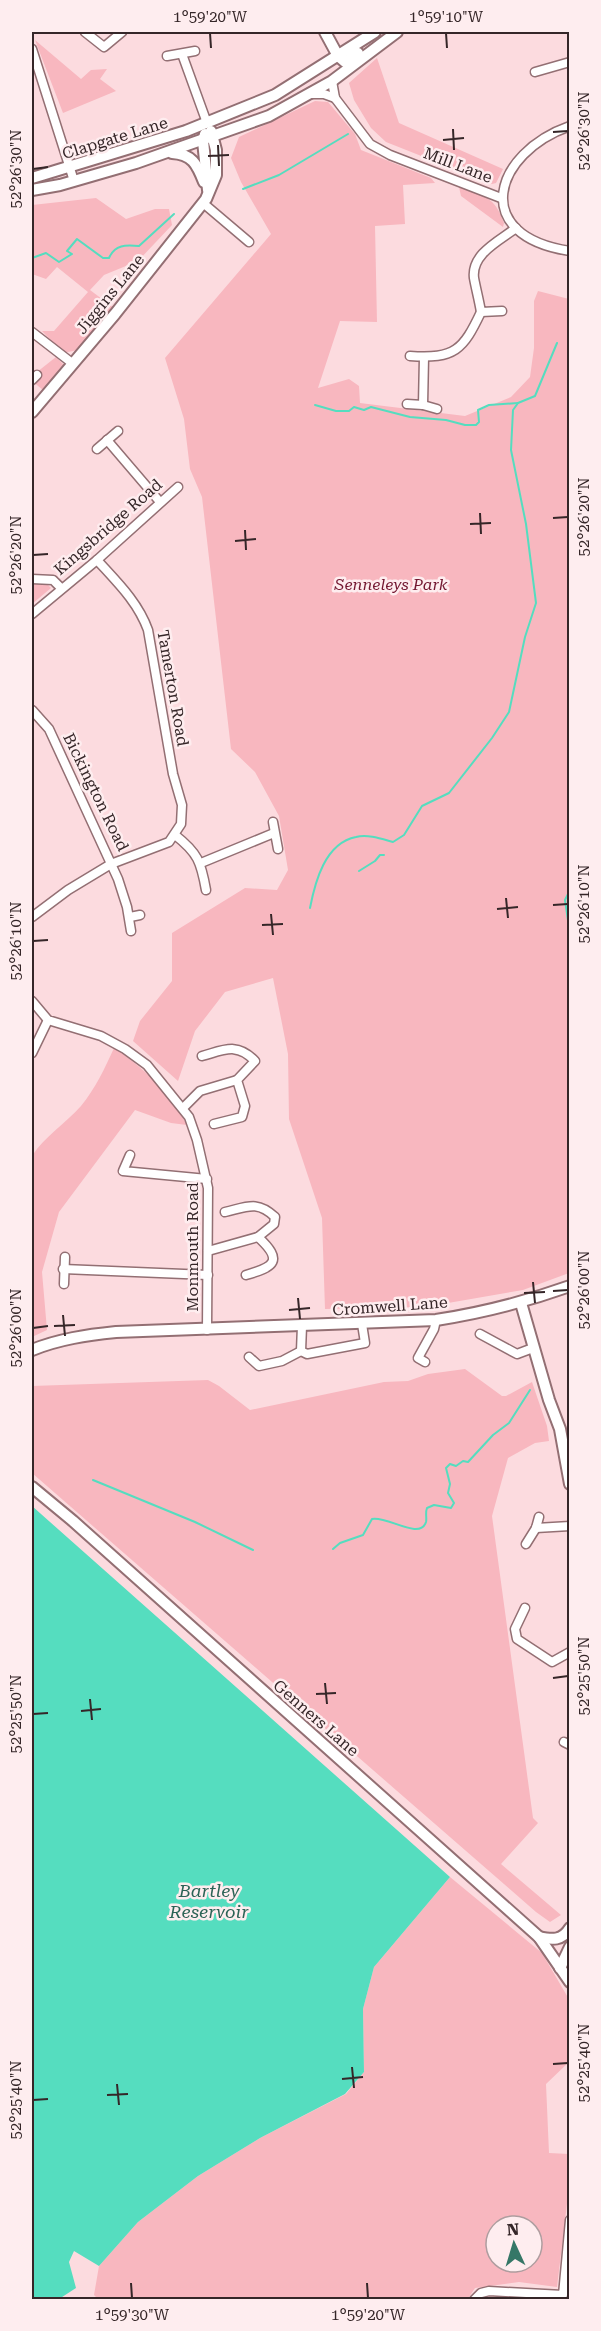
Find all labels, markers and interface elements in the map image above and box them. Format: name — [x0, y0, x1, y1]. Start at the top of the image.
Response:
text: 1°59'20"W — [173, 8, 248, 26]
text: 1°59'10"W — [409, 8, 484, 26]
text: 52°26'30"N — [575, 91, 593, 171]
street label: Clapgate Lane — [60, 113, 170, 163]
text: 52°26'30"N — [7, 129, 25, 209]
street label: Mill Lane — [421, 143, 495, 187]
street label: Jiggins Lane — [72, 250, 148, 338]
street label: Kingsbridge Road — [50, 475, 166, 579]
text: 52°26'20"N — [575, 477, 593, 557]
text: 52°26'20"N — [7, 515, 25, 595]
park label: Senneleys Park — [334, 575, 448, 594]
street label: Tamerton Road — [153, 628, 193, 748]
street label: Bickington Road — [59, 730, 133, 854]
text: 52°26'10"N — [575, 864, 593, 944]
text: 52°26'10"N — [7, 901, 25, 981]
street label: Monmouth Road — [183, 1182, 202, 1312]
text: 52°26'00"N — [575, 1250, 593, 1330]
text: 52°26'00"N — [7, 1288, 25, 1368]
street label: Cromwell Lane — [332, 1292, 449, 1320]
text: 52°25'50"N — [575, 1636, 593, 1716]
text: 52°25'50"N — [7, 1674, 25, 1754]
street label: Genners Lane — [269, 1676, 363, 1760]
water label: Bartley Reservoir — [168, 1880, 249, 1922]
text: 52°25'40"N — [575, 2023, 593, 2103]
text: 52°25'40"N — [7, 2060, 25, 2140]
north arrow — [484, 2214, 544, 2274]
text: N — [506, 2220, 520, 2239]
text: 1°59'30"W — [95, 2306, 170, 2324]
text: 1°59'20"W — [331, 2306, 406, 2324]

